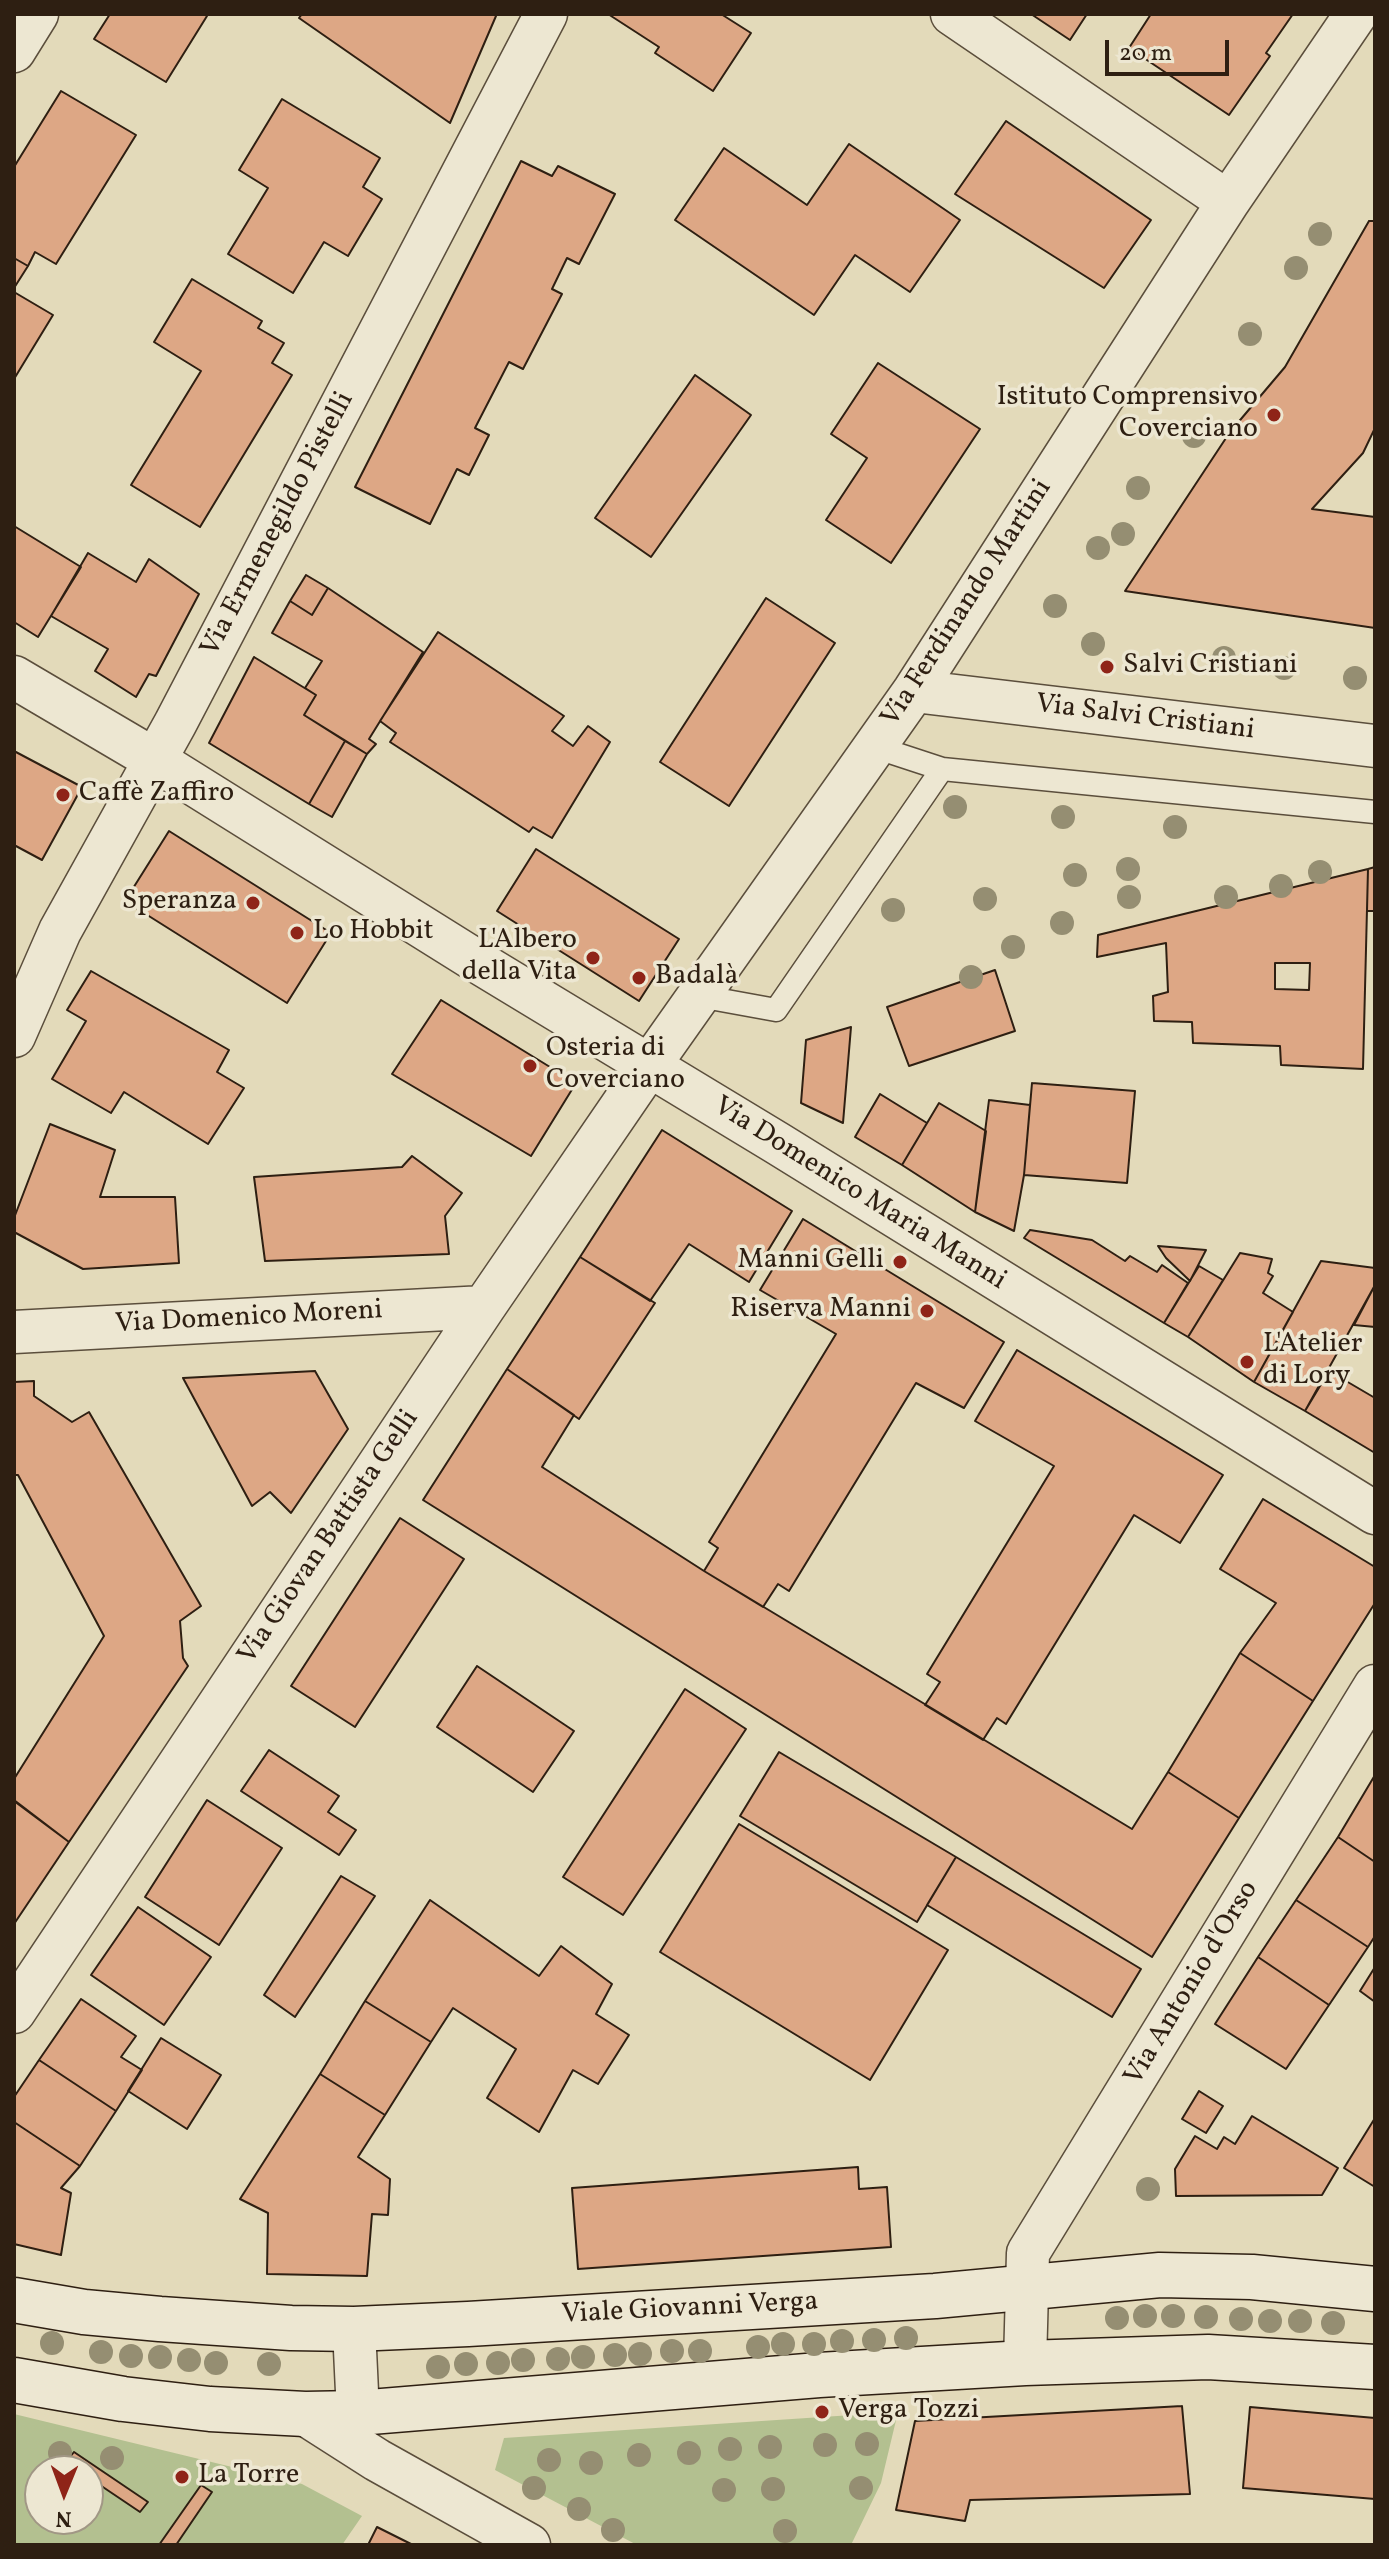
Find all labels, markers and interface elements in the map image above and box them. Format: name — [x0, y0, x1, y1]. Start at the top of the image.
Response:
scale bar — [1109, 24, 1233, 74]
text: 20 m — [1119, 37, 1172, 71]
place label: Istituto Comprensivo Coverciano — [997, 382, 1258, 448]
street label: Via Ermenegildo Pistelli — [195, 387, 363, 663]
marker: Istituto Comprensivo Coverciano — [1265, 406, 1283, 424]
street label: Via Ferdinando Martini — [875, 474, 1061, 734]
place label: Salvi Cristiani — [1123, 650, 1297, 684]
marker: Salvi Cristiani — [1098, 658, 1116, 676]
street label: Via Salvi Cristiani — [1034, 689, 1256, 749]
place label: Caffè Zaffiro — [79, 778, 234, 812]
marker: Caffè Zaffiro — [54, 786, 72, 804]
place label: Speranza — [122, 886, 237, 920]
marker: Speranza — [244, 894, 262, 912]
place label: Lo Hobbit — [313, 916, 433, 950]
marker: Lo Hobbit — [288, 924, 306, 942]
place label: L'Albero della Vita — [462, 925, 577, 991]
marker: L'Albero della Vita — [584, 949, 602, 967]
place label: Badalà — [655, 961, 738, 995]
marker: Badalà — [630, 969, 648, 987]
place label: Osteria di Coverciano — [546, 1033, 685, 1099]
marker: Osteria di Coverciano — [521, 1057, 539, 1075]
street label: Via Domenico Maria Manni — [706, 1091, 1012, 1299]
place label: Manni Gelli — [738, 1245, 884, 1279]
marker: Manni Gelli — [891, 1253, 909, 1271]
place label: Riserva Manni — [730, 1294, 911, 1328]
street label: Via Domenico Moreni — [114, 1295, 384, 1343]
marker: Riserva Manni — [918, 1302, 936, 1320]
place label: L'Atelier di Lory — [1263, 1329, 1363, 1395]
marker: L'Atelier di Lory — [1238, 1353, 1256, 1371]
street label: Via Giovan Battista Gelli — [232, 1405, 428, 1671]
street label: Via Antonio d'Orso — [1119, 1876, 1267, 2092]
street label: Viale Giovanni Verga — [561, 2286, 819, 2334]
place label: Verga Tozzi — [838, 2395, 979, 2429]
marker: Verga Tozzi — [813, 2403, 831, 2421]
north arrow — [24, 2455, 104, 2535]
place label: La Torre — [198, 2460, 299, 2494]
marker: La Torre — [173, 2468, 191, 2486]
text: N — [55, 2502, 72, 2533]

